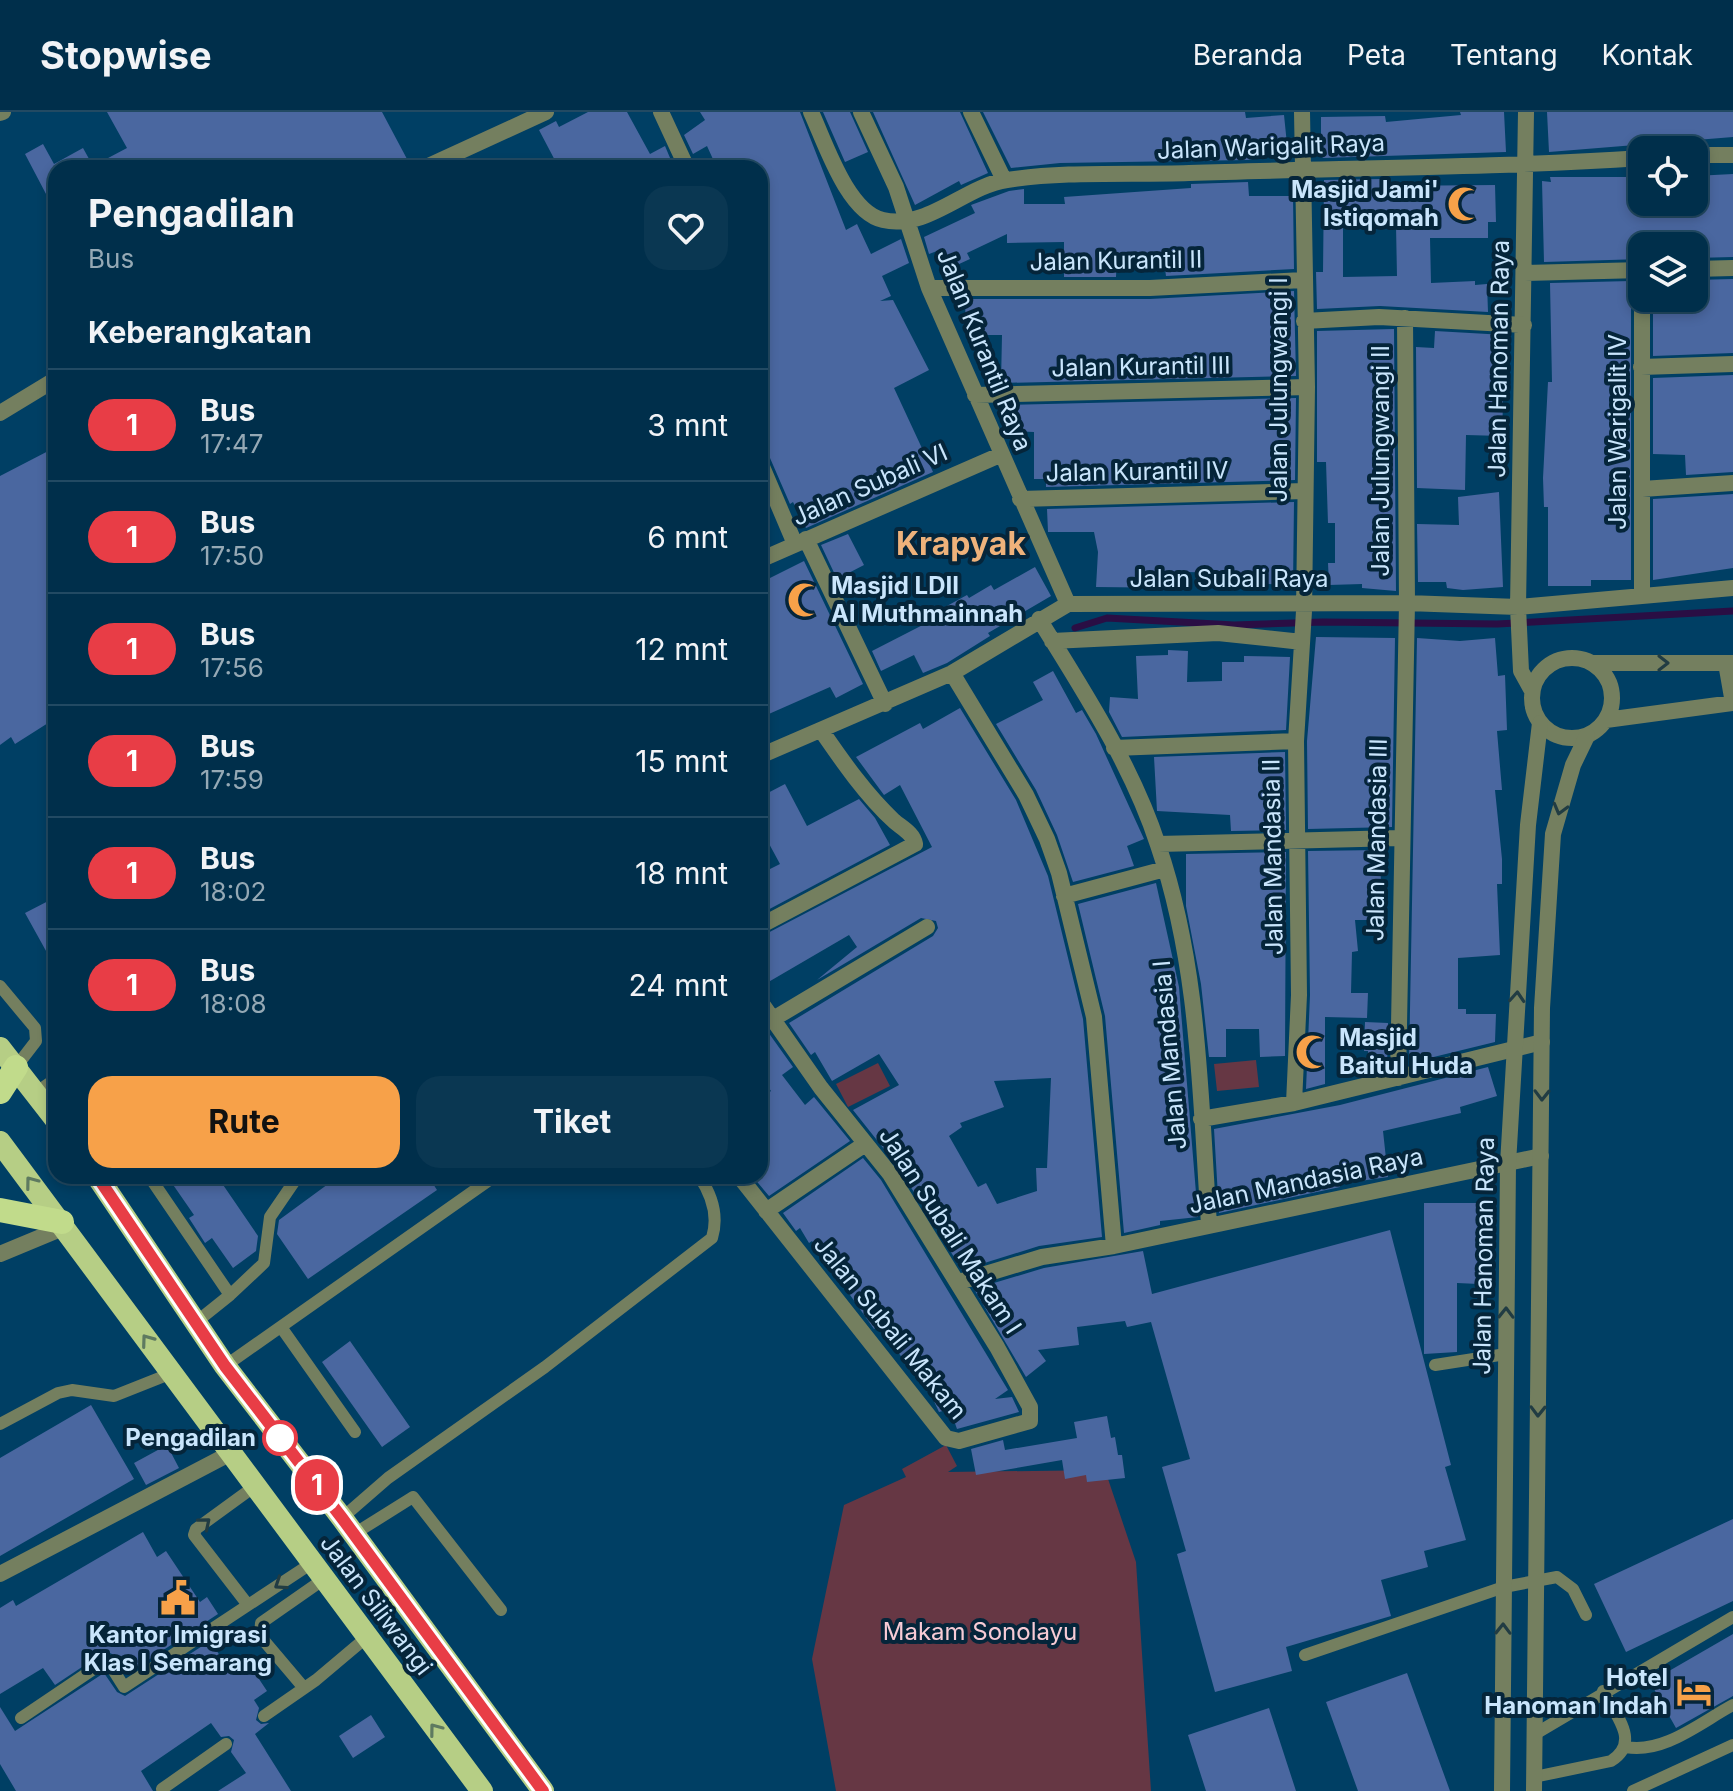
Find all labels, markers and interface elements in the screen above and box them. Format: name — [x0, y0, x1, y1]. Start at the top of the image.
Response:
text: Stopwise — [40, 32, 212, 78]
text: Beranda — [1193, 38, 1303, 72]
text: Peta — [1347, 38, 1406, 72]
text: Tentang — [1450, 38, 1558, 72]
text: Kontak — [1602, 38, 1693, 72]
street label: Jalan Warigalit Raya — [1156, 128, 1386, 165]
map controls — [1628, 136, 1708, 312]
button: locate — [1628, 136, 1708, 216]
place label: Masjid Jami' Istiqomah — [1291, 175, 1439, 232]
mosque icon: Masjid Jami' Istiqomah — [1446, 185, 1484, 223]
button: heart — [644, 186, 728, 270]
text: Pengadilan — [88, 190, 295, 236]
button: layers — [1628, 232, 1708, 312]
street label: Jalan Hanoman Raya — [1482, 240, 1515, 478]
text: Bus — [88, 243, 134, 274]
street label: Jalan Kurantil II — [1029, 244, 1203, 277]
street label: Jalan Kurantil Raya — [931, 245, 1038, 455]
street label: Jalan Julungwangi I — [1264, 277, 1293, 503]
text: Keberangkatan — [88, 314, 312, 350]
street label: Jalan Warigalit IV — [1603, 334, 1632, 530]
street label: Jalan Julungwangi II — [1366, 345, 1395, 577]
street label: Jalan Kurantil III — [1051, 350, 1231, 383]
text: Bus — [200, 392, 255, 428]
text: 3 mnt — [647, 407, 728, 443]
text: 1 — [126, 408, 138, 442]
text: 17:47 — [200, 428, 263, 459]
street label: Jalan Subali VI — [788, 437, 952, 532]
street label: Jalan Kurantil IV — [1045, 455, 1229, 488]
text: Bus — [200, 504, 255, 540]
text: 6 mnt — [647, 519, 728, 555]
text: 1 — [126, 520, 138, 554]
district label: Krapyak — [896, 524, 1026, 563]
text: 17:50 — [200, 540, 264, 571]
street label: Jalan Subali Raya — [1129, 564, 1329, 593]
place label: Masjid LDII Al Muthmainnah — [831, 571, 1023, 628]
mosque icon: Masjid LDII Al Muthmainnah — [786, 581, 824, 619]
text: Bus — [200, 616, 255, 652]
text: 12 mnt — [635, 631, 728, 667]
text: 1 — [126, 632, 138, 666]
text: 17:56 — [200, 652, 264, 683]
one-way arrow — [1657, 654, 1670, 672]
text: Bus — [200, 728, 255, 764]
street label: Jalan Mandasia III — [1360, 738, 1393, 942]
text: 15 mnt — [635, 743, 728, 779]
text: 1 — [126, 744, 138, 778]
street label: Jalan Mandasia II — [1256, 759, 1289, 955]
text: 17:59 — [200, 764, 264, 795]
one-way arrow — [1553, 801, 1569, 815]
text: Bus — [200, 840, 255, 876]
text: 18 mnt — [635, 855, 728, 891]
text: 1 — [126, 856, 138, 890]
text: 18:02 — [200, 876, 266, 907]
text: Bus — [200, 952, 255, 988]
street label: Jalan Mandasia I — [1147, 959, 1192, 1151]
text: 24 mnt — [629, 967, 728, 1003]
text: 1 — [126, 968, 138, 1002]
text: 18:08 — [200, 988, 267, 1019]
one-way arrow — [1508, 990, 1525, 1003]
place label: Masjid Baitul Huda — [1339, 1023, 1473, 1080]
mosque icon: Masjid Baitul Huda — [1294, 1033, 1332, 1071]
button: Rute — [88, 1076, 400, 1168]
button: Tiket — [416, 1076, 728, 1168]
one-way arrow — [1533, 1089, 1551, 1102]
street label: Jalan Subali Makam I — [873, 1123, 1027, 1339]
street label: Jalan Hanoman Raya — [1467, 1137, 1500, 1375]
street label: Jalan Mandasia Raya — [1186, 1141, 1426, 1220]
one-way arrow — [26, 1176, 40, 1191]
street label: Jalan Subali Makam — [808, 1231, 972, 1425]
one-way arrow — [1497, 1306, 1515, 1319]
one-way arrow — [143, 1334, 157, 1348]
one-way arrow — [1530, 1405, 1547, 1418]
marker: Pengadilan — [263, 1421, 297, 1455]
place label: Pengadilan — [125, 1423, 256, 1452]
line badge: 1 — [291, 1459, 343, 1511]
text: 1 — [311, 1468, 323, 1502]
one-way arrow — [196, 1518, 211, 1533]
street label: Jalan Siliwangi — [314, 1529, 439, 1681]
one-way arrow — [274, 1574, 288, 1589]
public building icon: Kantor Imigrasi Klas I Semarang — [159, 1579, 197, 1617]
park label: Makam Sonolayu — [883, 1617, 1077, 1646]
place label: Kantor Imigrasi Klas I Semarang — [84, 1620, 272, 1677]
one-way arrow — [1494, 1622, 1512, 1635]
place label: Hotel Hanoman Indah — [1484, 1663, 1668, 1720]
hotel icon: Hotel Hanoman Indah — [1675, 1673, 1713, 1711]
one-way arrow — [431, 1723, 445, 1737]

